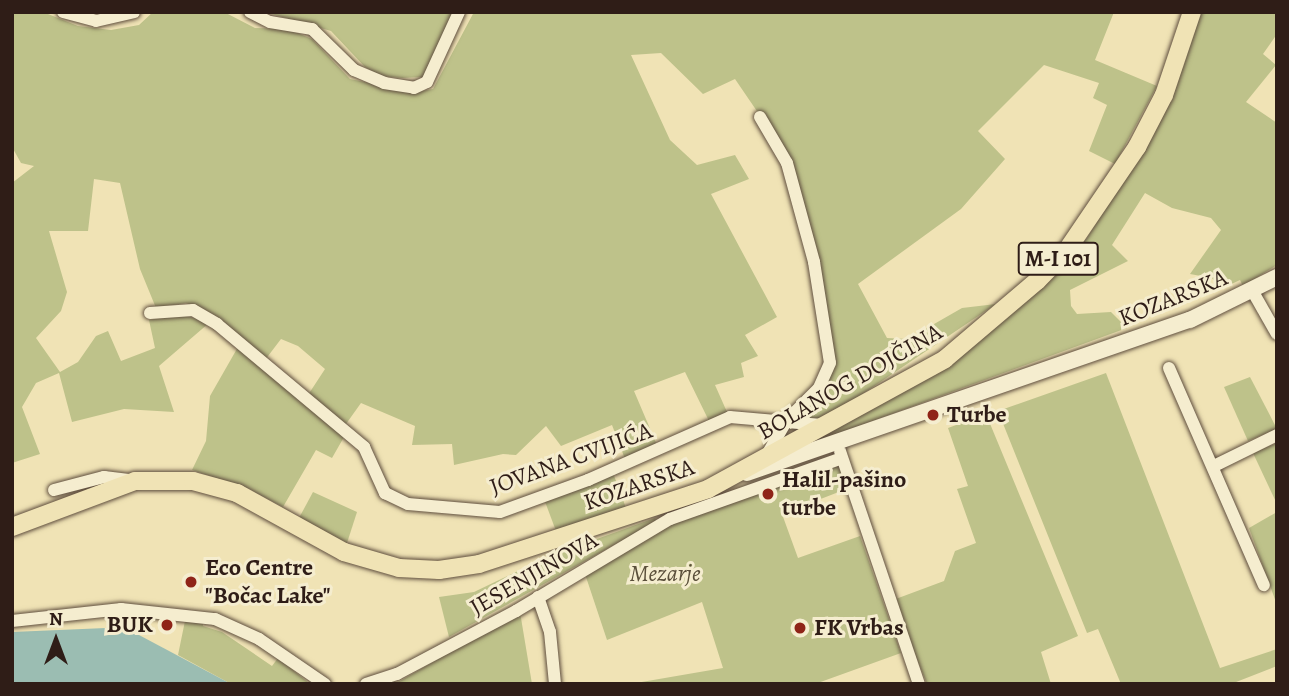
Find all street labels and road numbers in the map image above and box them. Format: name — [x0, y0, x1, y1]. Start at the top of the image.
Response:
road number: M-I 101 — [1016, 240, 1100, 278]
street label: KOZARSKA — [1114, 263, 1232, 333]
street label: BOLANOG DOJČINA — [753, 317, 947, 447]
street label: JOVANA CVIJIĆA — [486, 416, 656, 502]
street label: KOZARSKA — [580, 453, 698, 517]
street label: JESENJINOVA — [465, 526, 603, 622]

